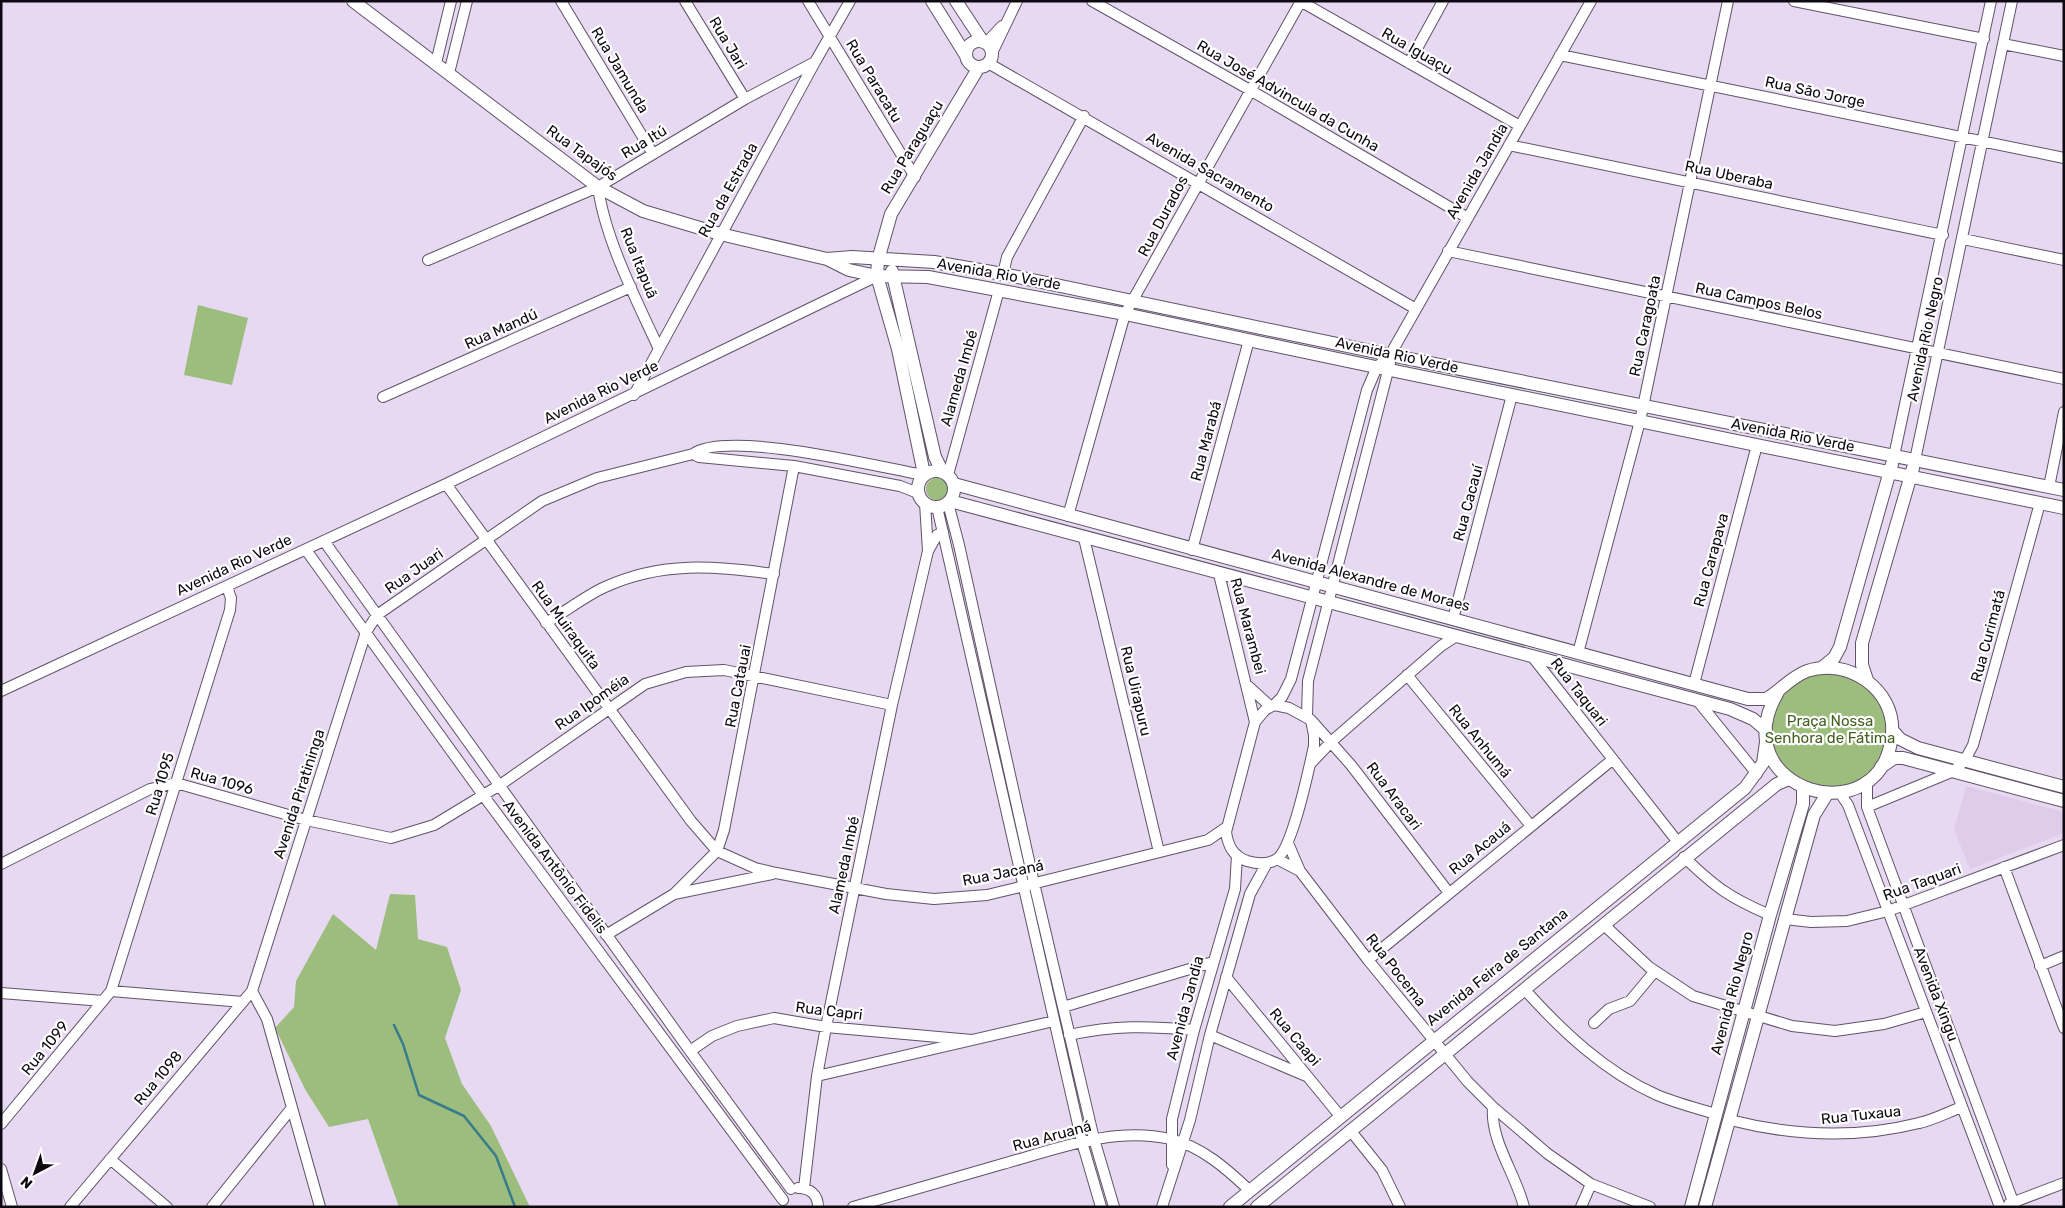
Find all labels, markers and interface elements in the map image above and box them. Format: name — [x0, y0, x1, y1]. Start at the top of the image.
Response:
street label: Rua Jari — [705, 14, 751, 72]
street label: Rua Jamunda — [587, 24, 653, 116]
street label: Rua Iguaçu — [1379, 24, 1455, 78]
street label: Rua Paracatu — [842, 36, 906, 126]
street label: Rua José Advincula da Cunha — [1194, 36, 1382, 156]
street label: Rua São Jorge — [1763, 73, 1867, 111]
street label: Rua Paraguaçu — [877, 97, 947, 197]
street label: Avenida Jandia — [1442, 120, 1512, 222]
street label: Rua Tapajós — [543, 121, 621, 185]
street label: Rua Itú — [618, 121, 670, 163]
street label: Avenida Sacramento — [1143, 128, 1277, 216]
street label: Rua da Estrada — [695, 140, 761, 240]
street label: Rua Uberaba — [1683, 157, 1775, 193]
street label: Rua Durados — [1134, 172, 1192, 260]
street label: Rua Itapuã — [617, 225, 661, 301]
street label: Avenida Rio Verde — [936, 254, 1062, 294]
street label: Rua Caragoata — [1626, 274, 1664, 378]
street label: Avenida Rio Negro — [1903, 275, 1947, 403]
street label: Rua Campos Belos — [1694, 279, 1825, 323]
street label: Rua Mandú — [462, 305, 540, 353]
street label: Alameda Imbé — [937, 328, 981, 428]
street label: Avenida Rio Verde — [1334, 333, 1460, 377]
street label: Avenida Rio Verde — [541, 356, 661, 428]
street label: Rua Marabá — [1187, 399, 1225, 483]
street label: Avenida Rio Verde — [1730, 414, 1856, 456]
street label: Rua Cacauí — [1449, 462, 1487, 543]
street label: Rua Carapava — [1690, 511, 1732, 609]
street label: Avenida Rio Verde — [173, 530, 295, 600]
street label: Rua Juari — [381, 544, 447, 598]
street label: Avenida Alexandre de Moraes — [1270, 545, 1472, 615]
street label: Rua Marambei — [1226, 576, 1270, 676]
street label: Rua Muiraquita — [528, 577, 604, 673]
street label: Rua Curimatá — [1967, 588, 2009, 684]
street label: Rua Catauai — [721, 643, 755, 729]
street label: Rua Uirapuru — [1117, 644, 1155, 738]
street label: Rua Taquari — [1547, 654, 1611, 730]
street label: Rua Ipoméia — [552, 670, 632, 734]
street label: Rua Anhumá — [1445, 701, 1515, 781]
park label: Praça Nossa Senhora de Fátima — [1765, 712, 1895, 747]
street label: Avenida Piratininga — [270, 727, 328, 861]
street label: Rua 1095 — [142, 750, 178, 818]
street label: Rua Aracari — [1363, 759, 1425, 833]
street label: Rua 1096 — [188, 763, 256, 799]
street label: Avenida Antônio Fidelis — [499, 797, 611, 938]
street label: Alameda Imbé — [825, 815, 863, 915]
street label: Rua Acauá — [1445, 818, 1515, 878]
street label: Rua Jacaná — [961, 856, 1045, 890]
street label: Rua Taquari — [1881, 860, 1963, 904]
street label: Avenida Feira de Santana — [1423, 904, 1571, 1030]
street label: Avenida Rio Negro — [1707, 929, 1757, 1057]
street label: Rua Pocema — [1362, 930, 1430, 1010]
street label: Avenida Xingu — [1910, 944, 1962, 1044]
street label: Avenida Jandia — [1162, 954, 1208, 1062]
street label: Rua Capri — [794, 998, 864, 1024]
street label: Rua Caapi — [1266, 1004, 1324, 1070]
street label: Rua 1099 — [18, 1017, 72, 1079]
street label: Rua 1098 — [130, 1047, 186, 1109]
street label: Rua Tuxaua — [1820, 1102, 1902, 1128]
street label: Rua Aruaná — [1011, 1117, 1093, 1155]
north arrow — [10, 1148, 60, 1198]
text: N — [17, 1173, 36, 1192]

